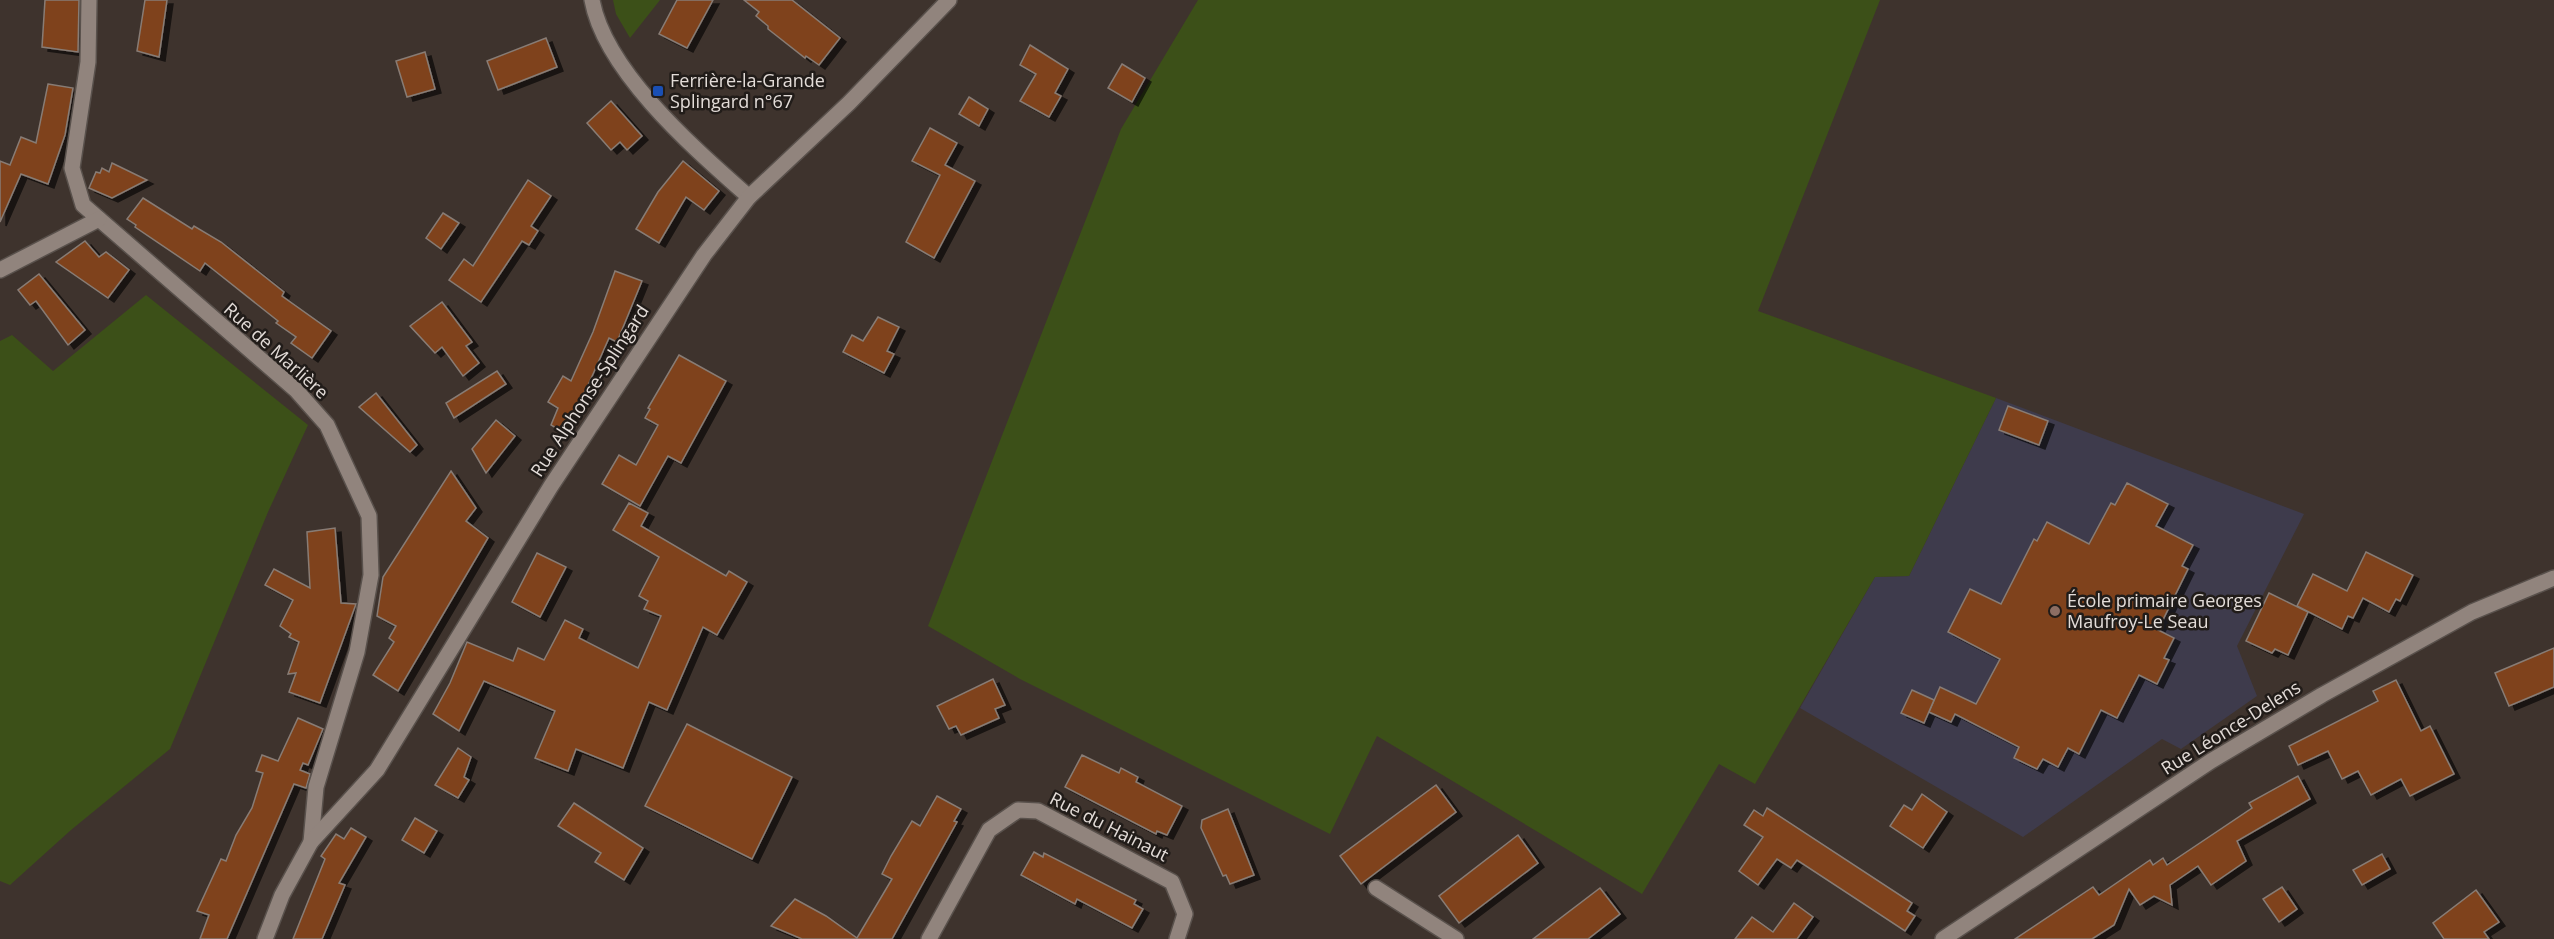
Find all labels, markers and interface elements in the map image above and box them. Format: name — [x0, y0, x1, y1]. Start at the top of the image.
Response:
place label: Ferrière-la-Grande Splingard n°67 — [670, 68, 825, 113]
marker: Ferrière-la-Grande Splingard n°67 — [651, 84, 665, 98]
street label: Rue de Marlière — [219, 297, 334, 404]
street label: Rue Alphonse-Splingard — [525, 300, 654, 481]
place label: École primaire Georges Maufroy-Le Seau — [2067, 588, 2262, 633]
marker: École primaire Georges Maufroy-Le Seau — [2048, 604, 2062, 618]
street label: Rue Léonce-Delens — [2156, 675, 2305, 780]
street label: Rue du Hainaut — [1046, 786, 1173, 866]

